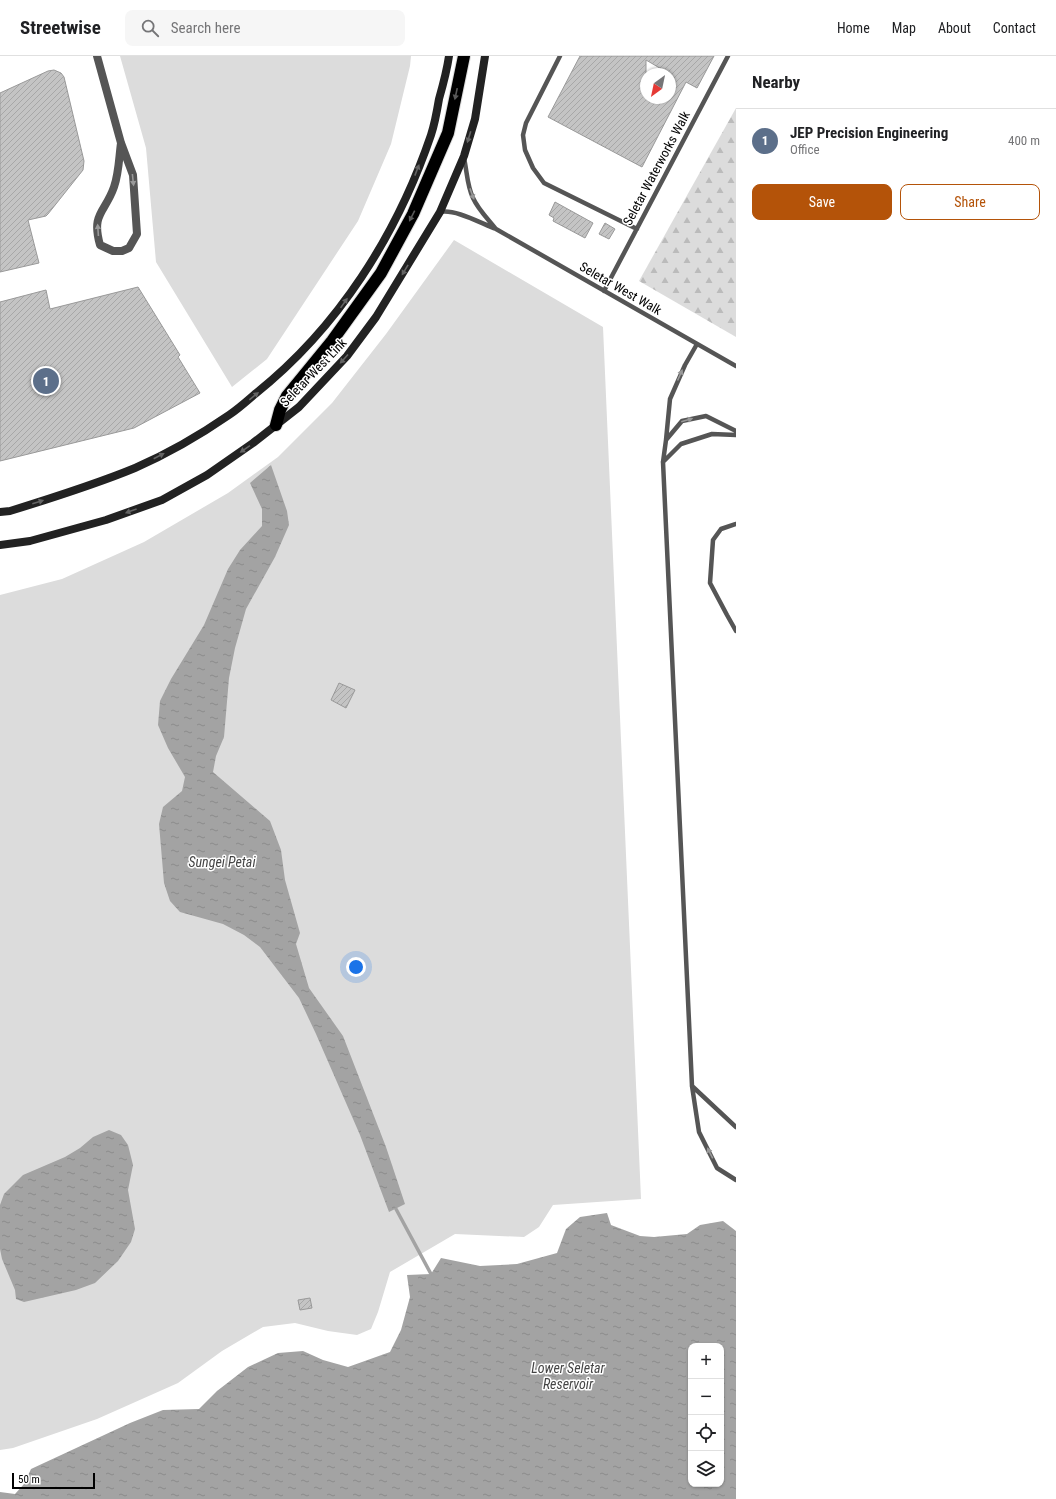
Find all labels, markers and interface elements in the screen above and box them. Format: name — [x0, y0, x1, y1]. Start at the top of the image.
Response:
search box — [125, 10, 405, 46]
text: Streetwise — [20, 16, 101, 39]
icon: search — [139, 17, 161, 39]
text: Search here — [171, 19, 241, 37]
text: Home — [837, 20, 870, 36]
text: Map — [892, 20, 916, 36]
text: About — [938, 20, 971, 36]
text: Contact — [993, 20, 1036, 36]
north arrow — [640, 68, 676, 104]
text: Nearby — [752, 72, 800, 92]
one-way arrow — [453, 88, 459, 100]
street label: Seletar Waterworks Walk — [620, 108, 693, 228]
text: JEP Precision Engineering — [790, 124, 948, 142]
one-way arrow — [466, 132, 472, 144]
text: 1 — [762, 133, 768, 148]
text: 400 m — [1008, 133, 1040, 148]
text: Office — [790, 142, 820, 157]
one-way arrow — [415, 164, 421, 176]
one-way arrow — [130, 174, 136, 186]
button: Save — [752, 184, 892, 220]
button: Share — [900, 184, 1040, 220]
one-way arrow — [469, 189, 475, 201]
one-way arrow — [409, 210, 415, 222]
one-way arrow — [94, 224, 101, 236]
street label: Seletar West Walk — [577, 259, 665, 318]
one-way arrow — [402, 264, 409, 276]
one-way arrow — [340, 298, 348, 308]
street label: Seletar West Link — [277, 335, 350, 410]
one-way arrow — [339, 354, 348, 364]
pin: 1 — [33, 366, 59, 396]
one-way arrow — [677, 370, 683, 381]
one-way arrow — [248, 392, 259, 400]
one-way arrow — [682, 417, 694, 423]
one-way arrow — [239, 445, 250, 453]
one-way arrow — [153, 453, 165, 459]
one-way arrow — [32, 499, 44, 505]
one-way arrow — [125, 509, 137, 515]
water label: Sungei Petai — [189, 854, 256, 870]
your location — [346, 957, 366, 977]
one-way arrow — [707, 1147, 713, 1159]
map controls — [688, 1343, 724, 1487]
button: + — [688, 1343, 724, 1379]
water label: Lower Seletar Reservoir — [531, 1360, 606, 1392]
button: − — [688, 1379, 724, 1415]
button: locate — [688, 1415, 724, 1451]
button: layers — [688, 1451, 724, 1487]
scale bar — [12, 1471, 95, 1490]
text: 50 m — [18, 1473, 40, 1486]

